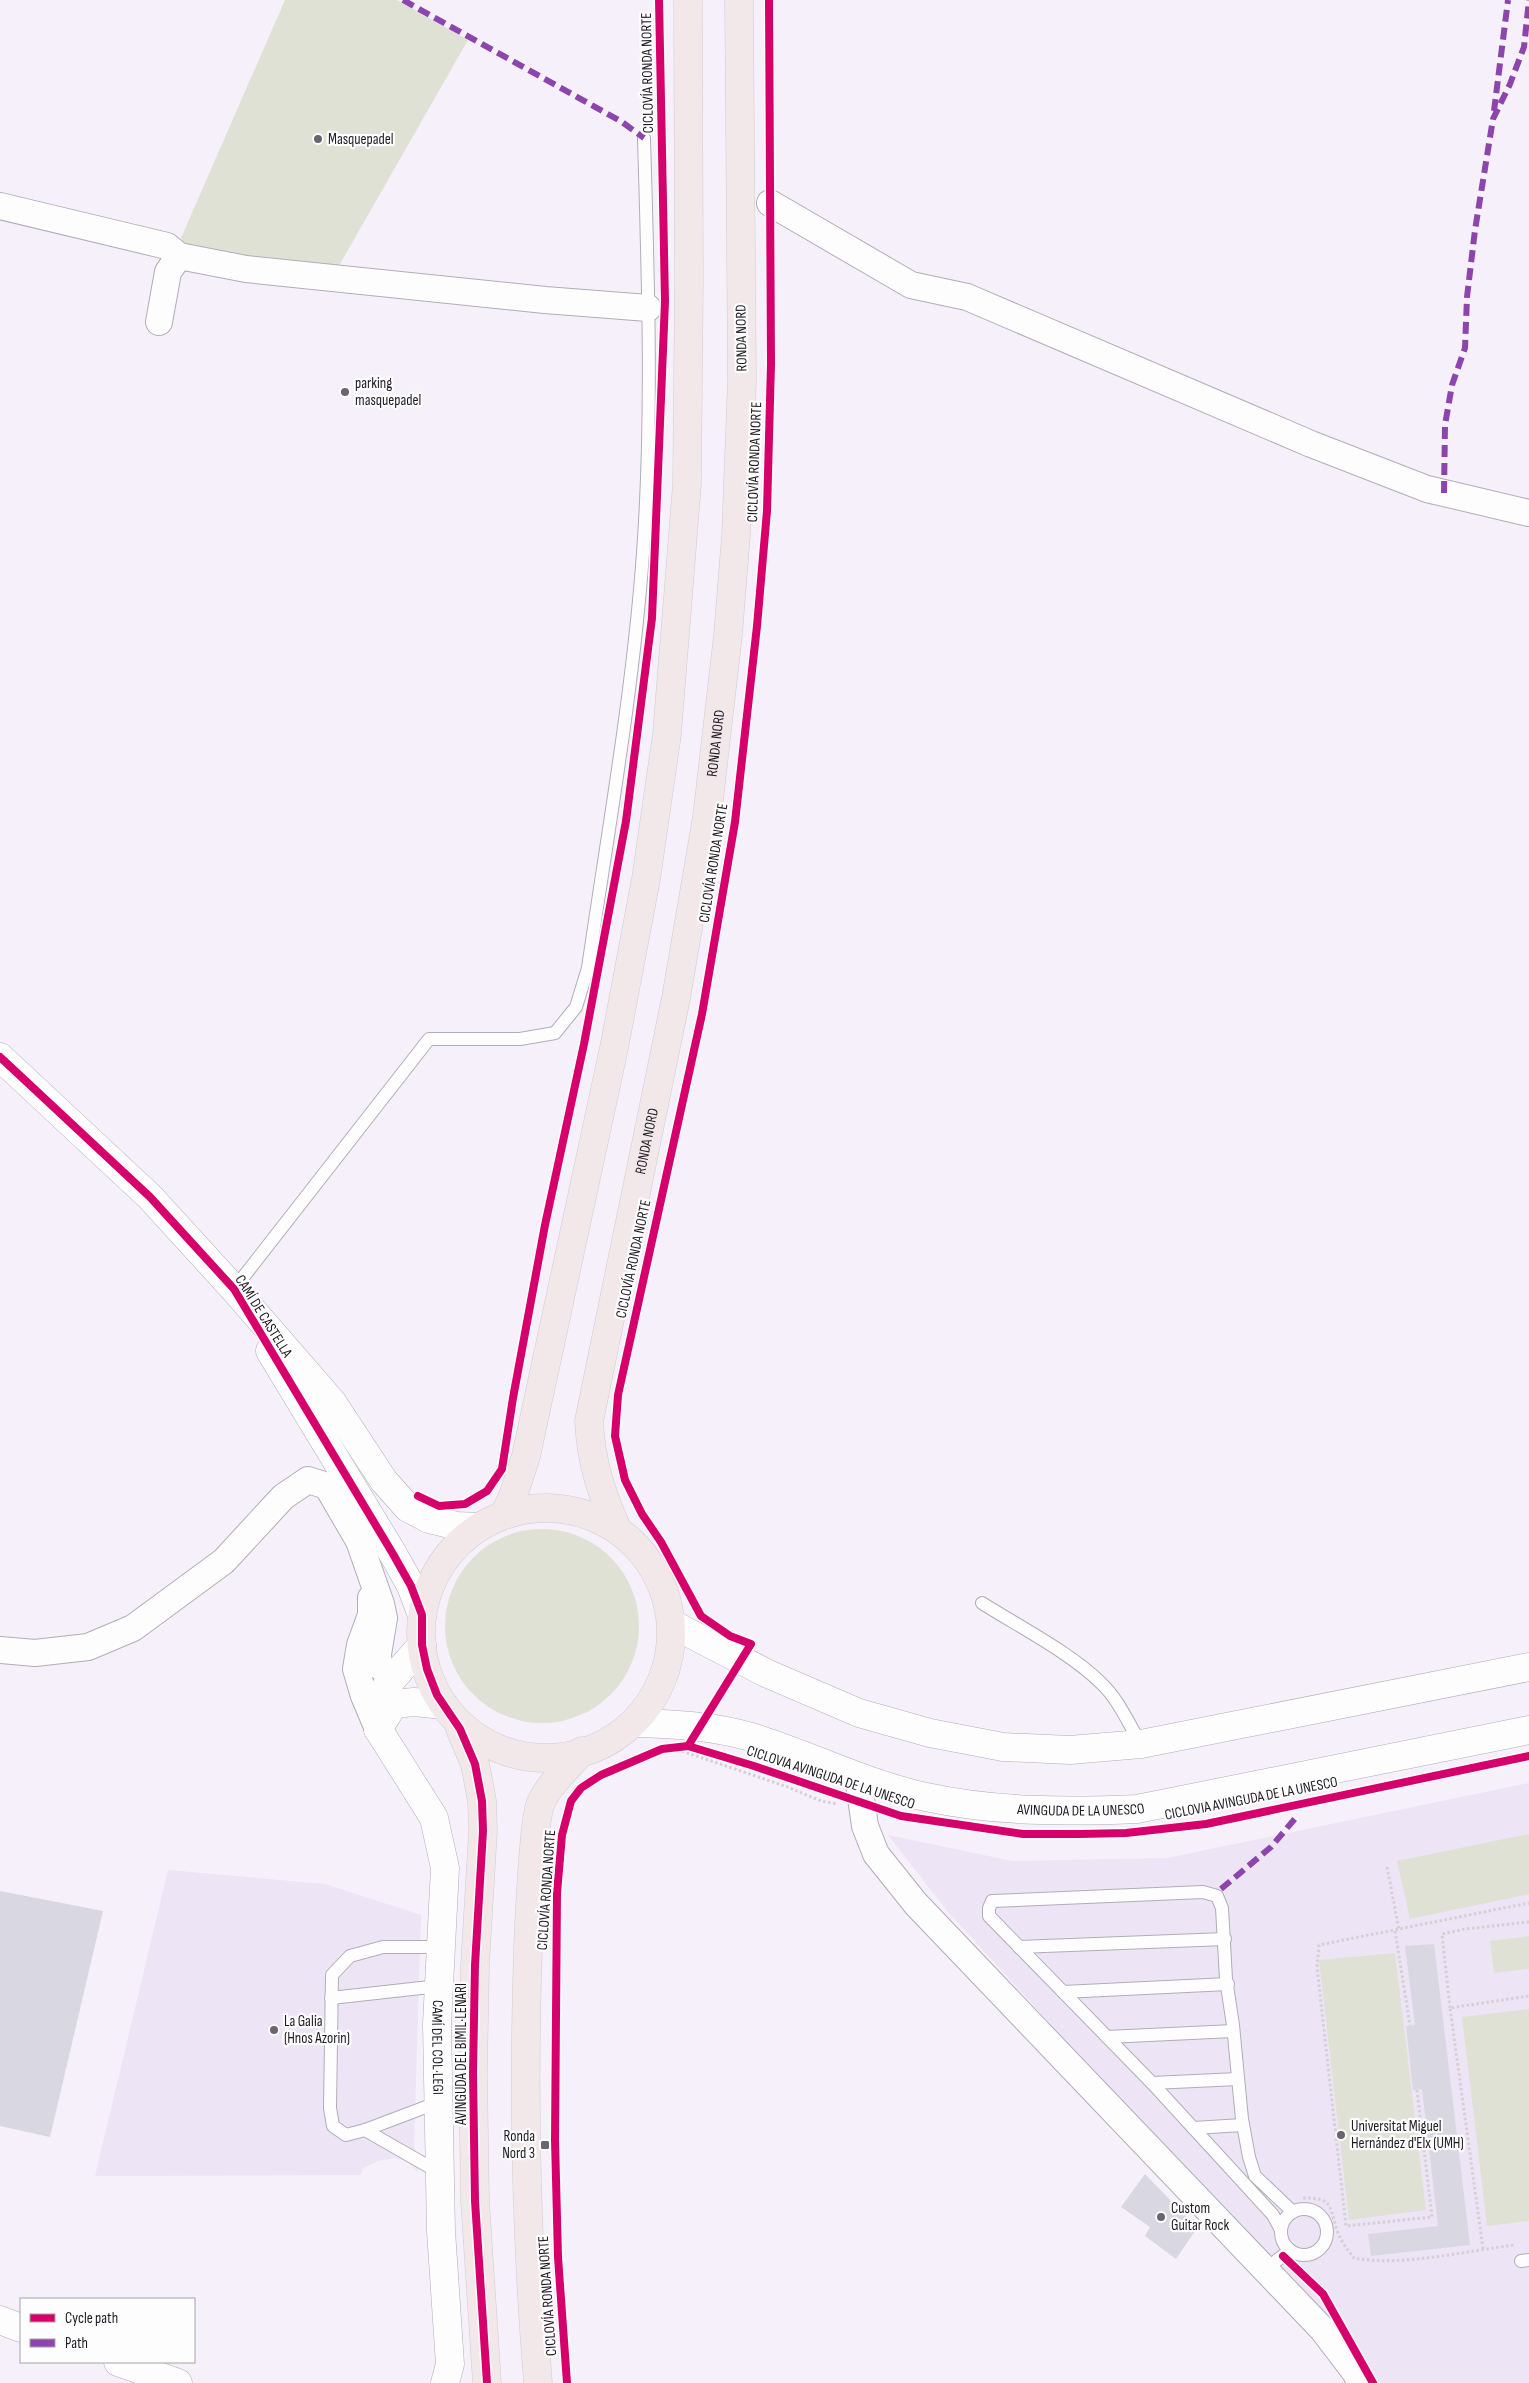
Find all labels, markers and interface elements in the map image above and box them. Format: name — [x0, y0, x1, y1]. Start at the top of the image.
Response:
street label: CICLOVÍA RONDA NORTE — [637, 13, 658, 133]
place label: Masquepadel — [328, 130, 394, 149]
marker: Masquepadel — [312, 133, 324, 145]
street label: RONDA NORD — [731, 304, 752, 372]
place label: parking masquepadel — [355, 374, 421, 410]
marker: parking masquepadel — [339, 386, 351, 398]
street label: CICLOVÍA RONDA NORTE — [743, 401, 766, 523]
street label: RONDA NORD — [703, 709, 729, 778]
street label: CICLOVÍA RONDA NORTE — [695, 802, 732, 924]
street label: RONDA NORD — [631, 1106, 663, 1176]
street label: CICLOVÍA RONDA NORTE — [612, 1198, 655, 1320]
street label: CAMÍ DE CASTELLA — [231, 1271, 297, 1362]
street label: CICLOVIA AVINGUDA DE LA UNESCO — [744, 1741, 917, 1814]
street label: CICLOVIA AVINGUDA DE LA UNESCO — [1163, 1772, 1339, 1825]
street label: AVINGUDA DE LA UNESCO — [1016, 1799, 1146, 1821]
street label: CICLOVÍA RONDA NORTE — [533, 1829, 560, 1951]
street label: AVINGUDA DEL BIMIL·LENARI — [452, 1983, 471, 2126]
street label: CAMÍ DEL COL·LEGI — [427, 1999, 447, 2095]
place label: La Galia (Hnos Azorin) — [284, 2012, 350, 2048]
marker: La Galia (Hnos Azorin) — [268, 2024, 280, 2036]
place label: Universitat Miguel Hernández d'Elx (UMH) — [1351, 2117, 1464, 2153]
place label: Ronda Nord 3 — [502, 2127, 535, 2163]
marker: Universitat Miguel Hernández d'Elx (UMH) — [1335, 2129, 1347, 2141]
marker: Ronda Nord 3 — [539, 2139, 551, 2151]
place label: Custom Guitar Rock — [1171, 2199, 1230, 2235]
marker: Custom Guitar Rock — [1155, 2211, 1167, 2223]
street label: CICLOVÍA RONDA NORTE — [534, 2235, 561, 2357]
legend — [20, 2298, 195, 2363]
text: Cycle path — [65, 2309, 118, 2328]
text: Path — [65, 2334, 88, 2353]

